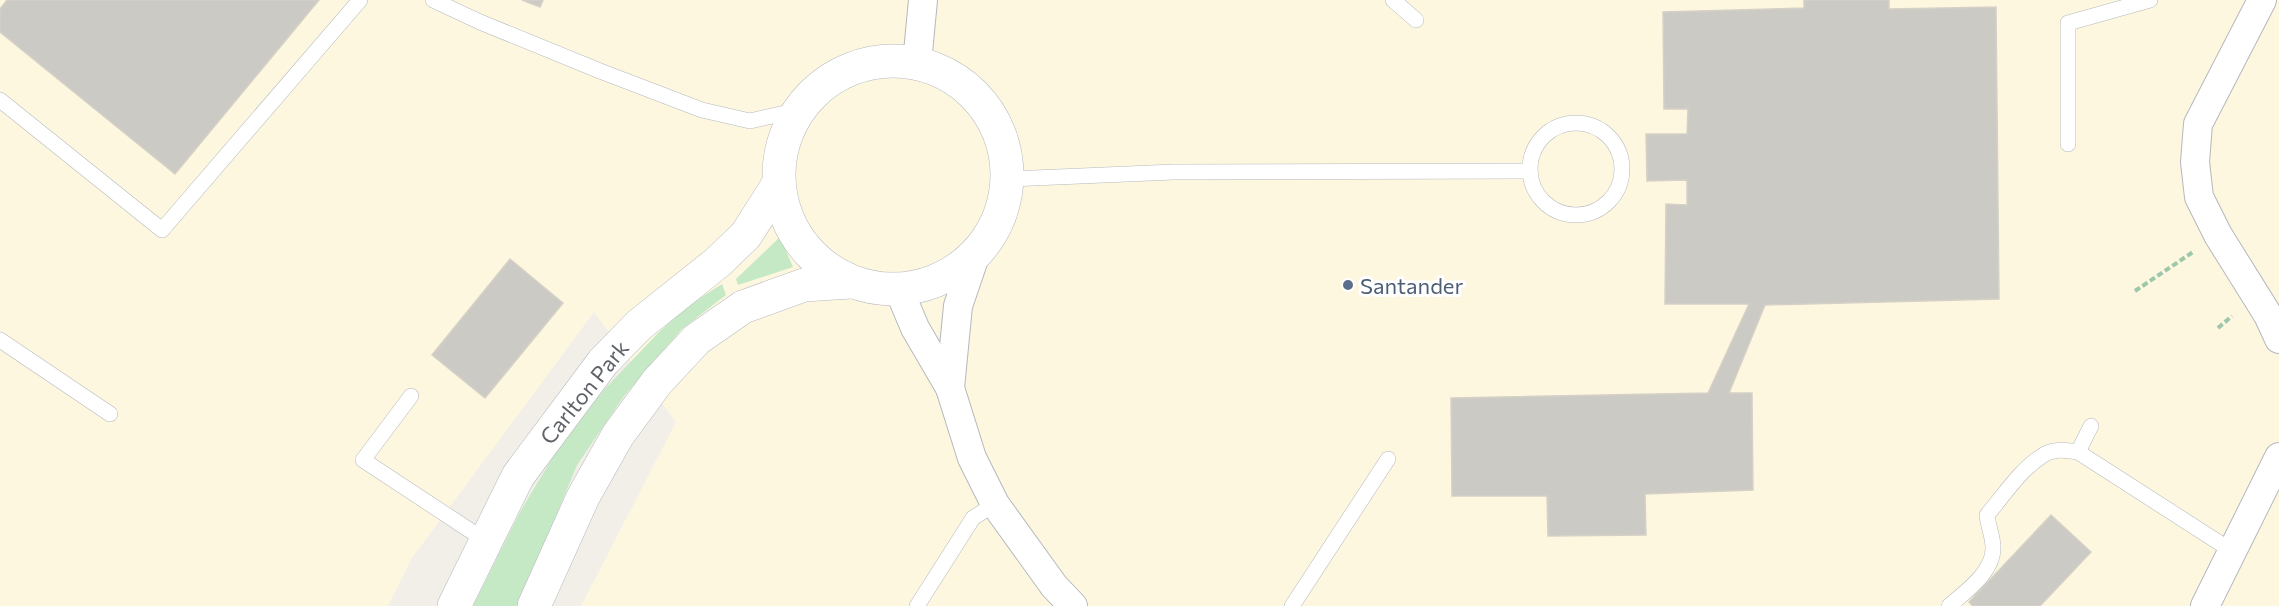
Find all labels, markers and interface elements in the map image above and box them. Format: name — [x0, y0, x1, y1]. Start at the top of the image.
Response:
place label: Santander — [1360, 272, 1463, 299]
marker: Santander — [1341, 278, 1355, 292]
street label: Carlton Park — [534, 335, 634, 449]

